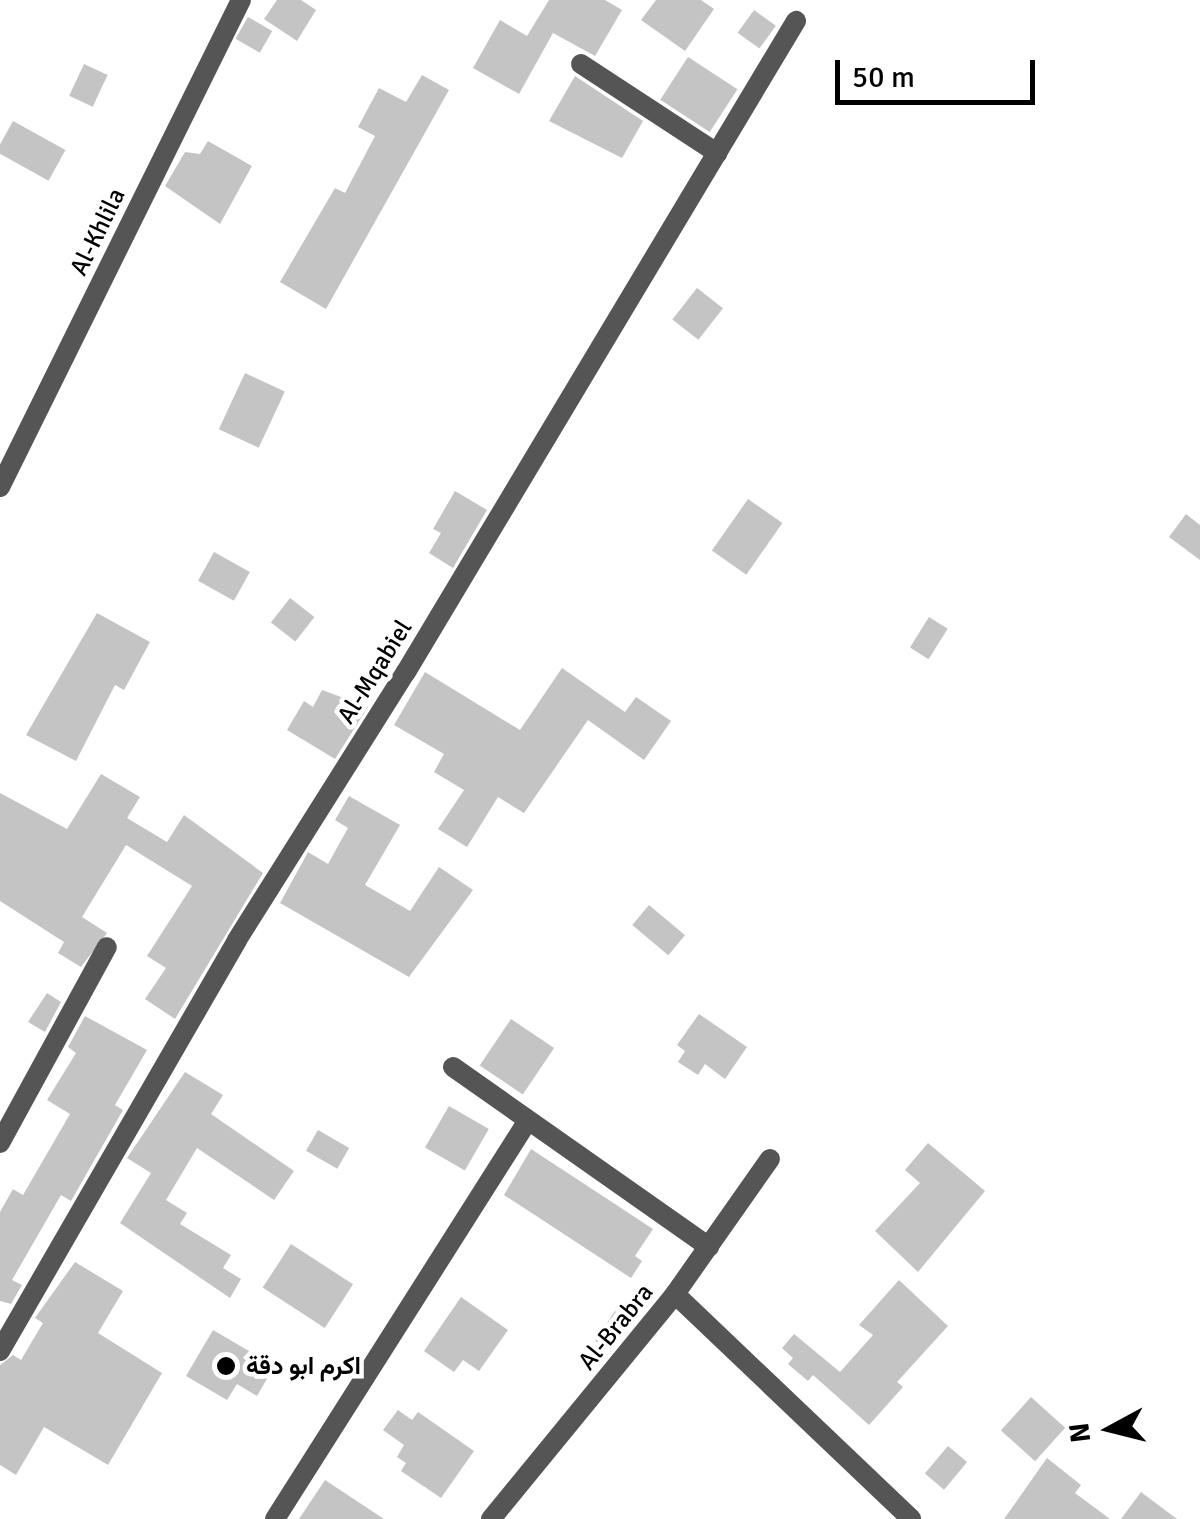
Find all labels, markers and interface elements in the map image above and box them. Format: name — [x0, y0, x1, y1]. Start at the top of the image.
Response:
scale bar — [840, 40, 1040, 102]
text: 50 m — [852, 59, 915, 96]
street label: Al-Khlila — [64, 183, 132, 281]
street label: Al-Mqabiel — [331, 615, 419, 729]
street label: Al-Brabra — [572, 1278, 660, 1376]
place label: اكرم ابو دقة — [246, 1351, 361, 1381]
marker: اكرم ابو دقة — [215, 1355, 237, 1377]
north arrow — [1060, 1379, 1160, 1479]
text: N — [1062, 1421, 1098, 1444]

